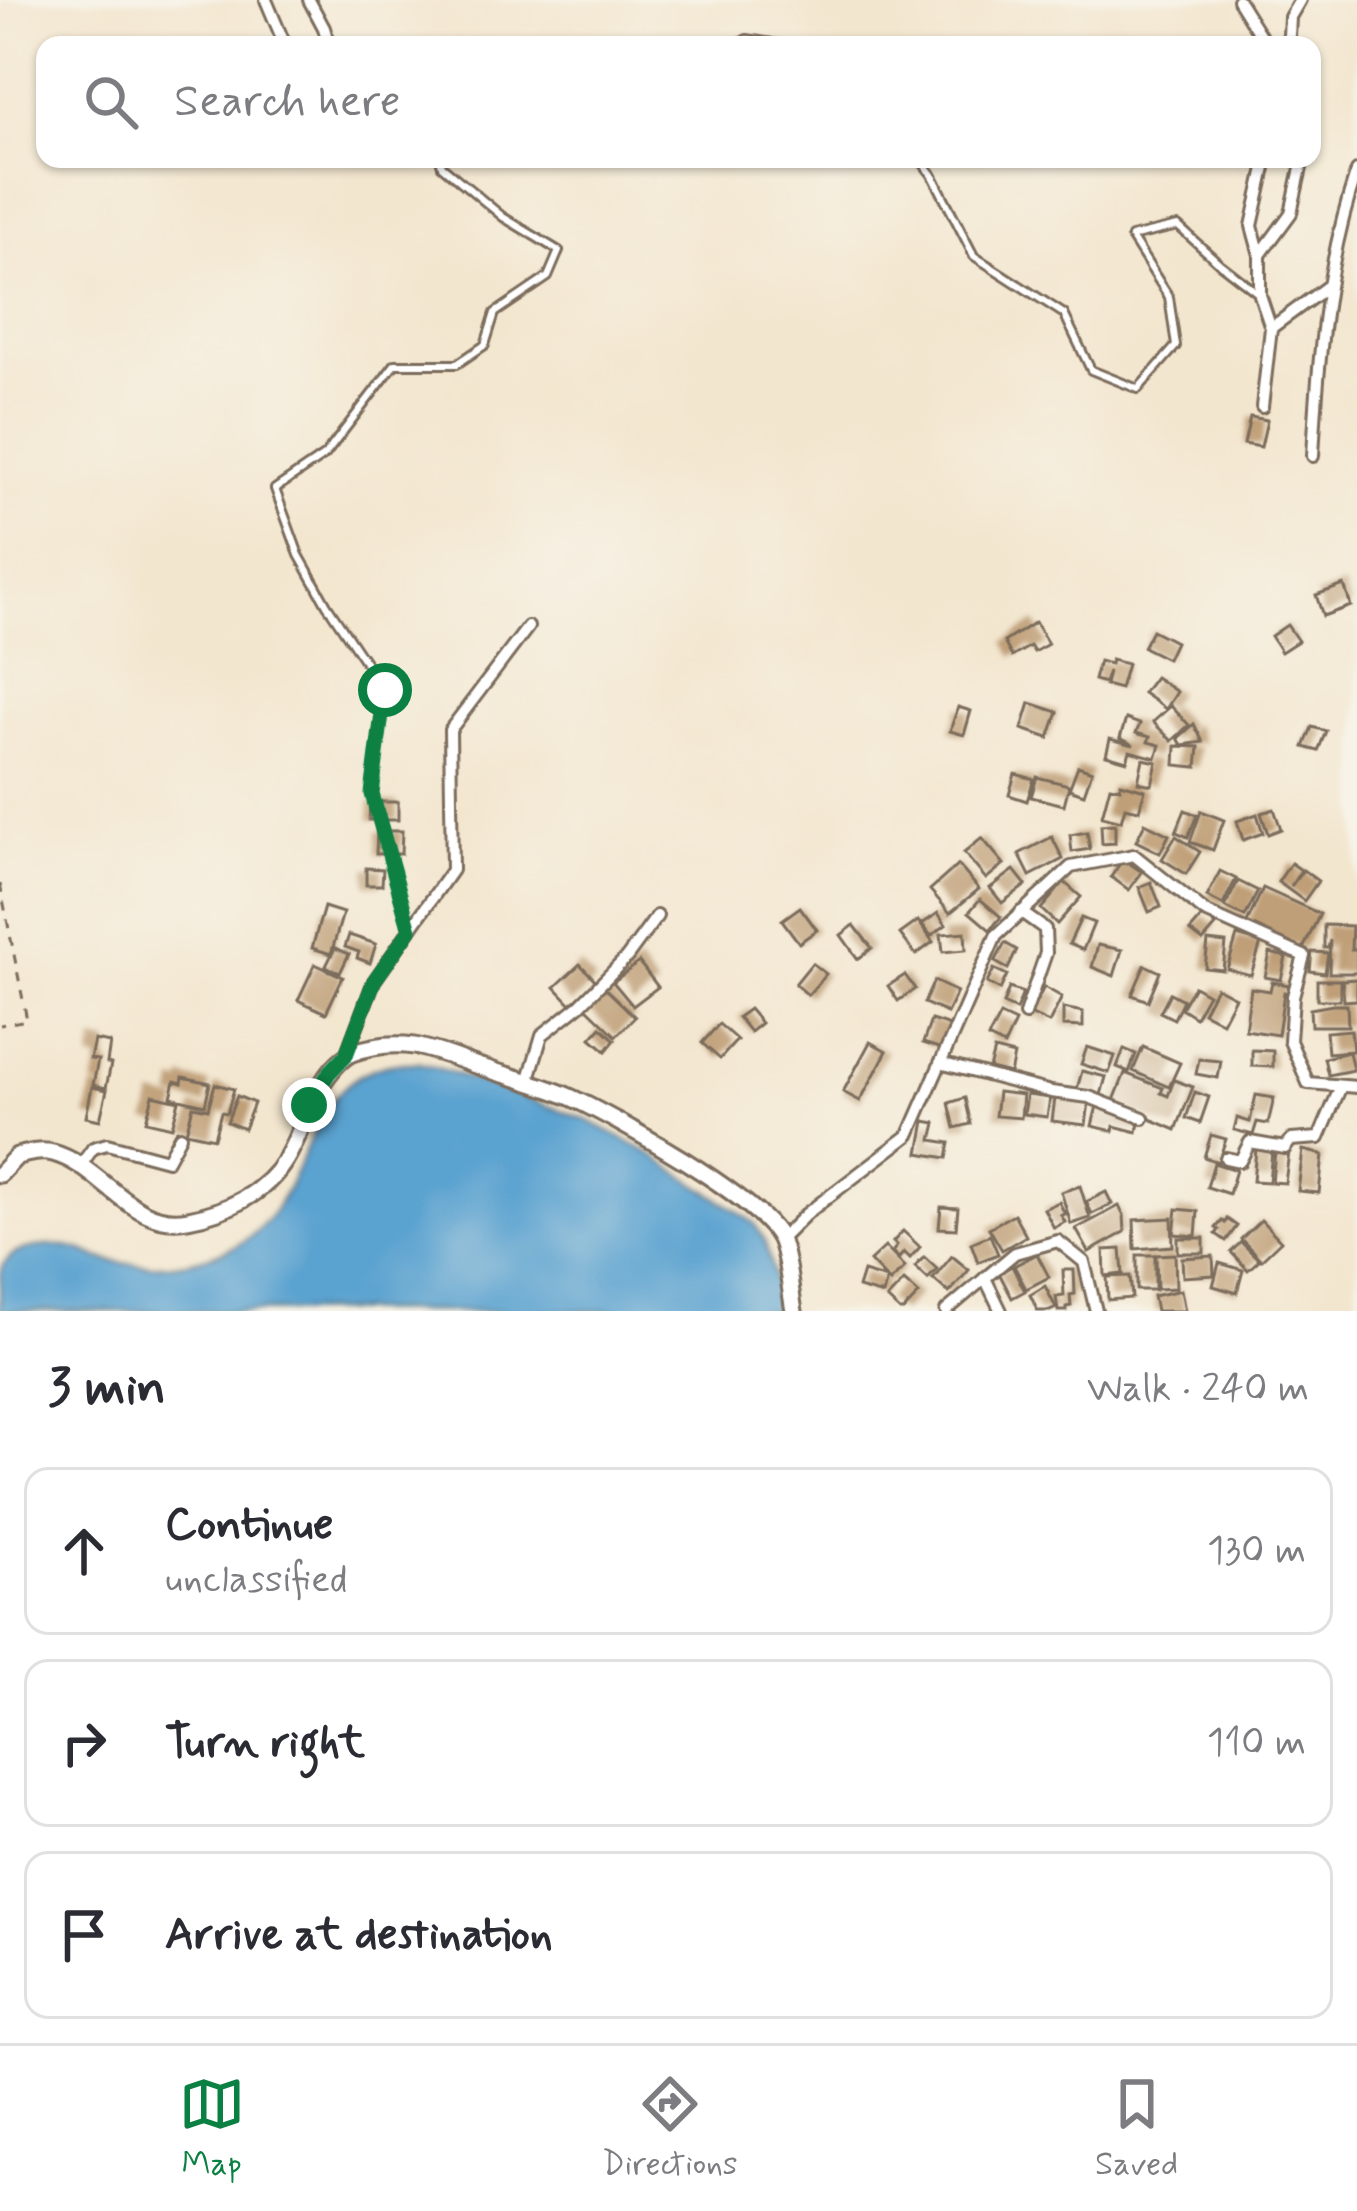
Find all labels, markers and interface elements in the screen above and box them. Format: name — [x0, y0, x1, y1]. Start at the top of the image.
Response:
search box — [36, 36, 1321, 168]
icon: search — [78, 69, 144, 135]
text: Search here — [174, 73, 401, 132]
route start — [358, 663, 412, 717]
route end — [282, 1078, 336, 1132]
text: 3 min — [48, 1356, 166, 1422]
text: Walk · 240 m — [1087, 1364, 1309, 1415]
text: Continue — [165, 1496, 333, 1555]
icon: ahead — [51, 1518, 117, 1584]
text: 130 m — [1207, 1526, 1306, 1577]
text: unclassified — [165, 1555, 348, 1606]
icon: right — [51, 1710, 117, 1776]
text: Turn right — [165, 1714, 365, 1773]
text: 110 m — [1207, 1718, 1306, 1769]
icon: arrive — [51, 1902, 117, 1968]
text: Arrive at destination — [165, 1906, 553, 1965]
tab: Map — [179, 2071, 245, 2187]
tab: Directions — [602, 2071, 738, 2187]
tab: Saved — [1095, 2071, 1178, 2187]

